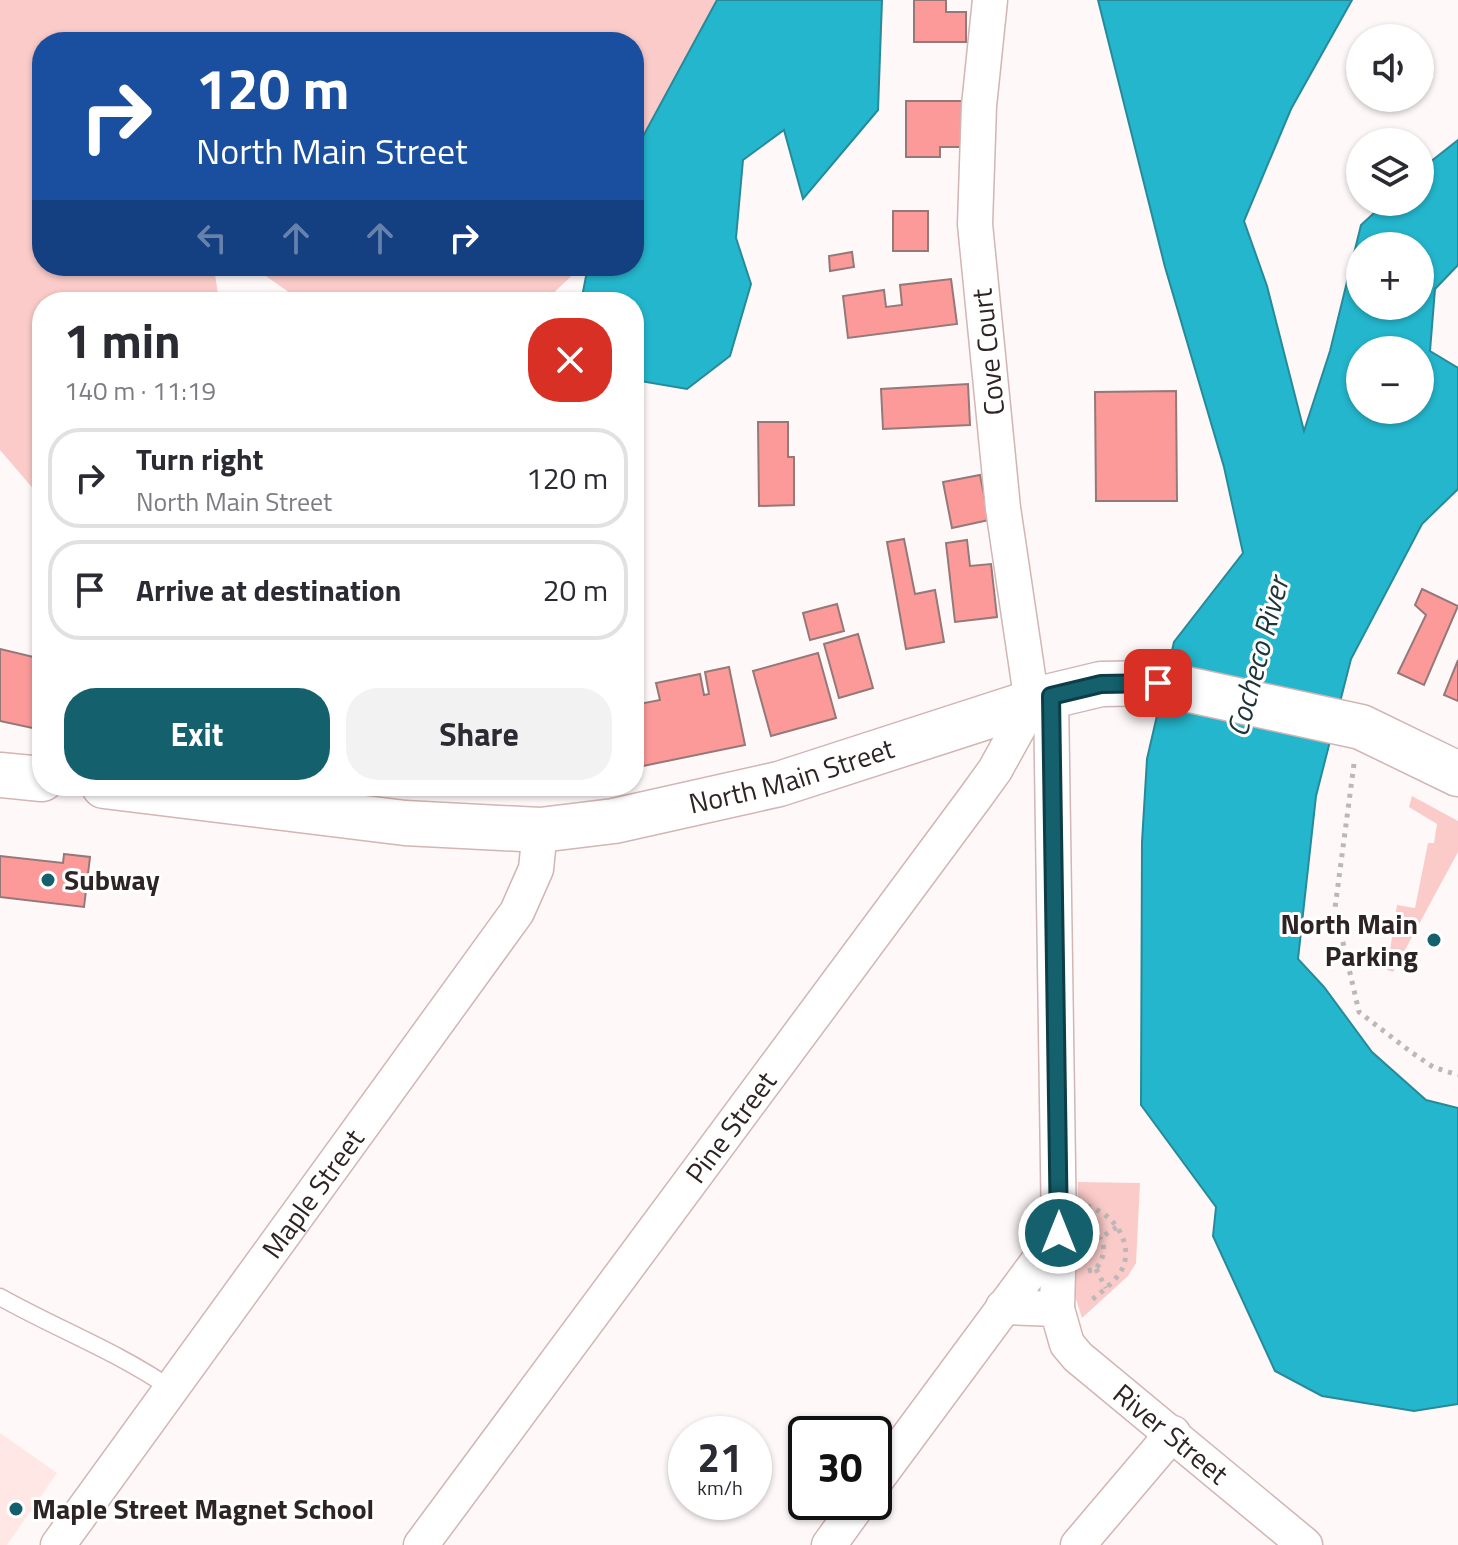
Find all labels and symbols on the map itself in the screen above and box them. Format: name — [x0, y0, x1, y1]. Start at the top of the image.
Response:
street label: Cove Court — [959, 286, 1016, 418]
water label: Cocheco River — [1214, 568, 1301, 742]
pin — [1124, 649, 1192, 717]
street label: North Main Street — [685, 726, 899, 825]
place label: Subway — [64, 858, 160, 901]
marker: Subway — [39, 871, 57, 889]
place label: North Main Parking — [1281, 902, 1418, 977]
marker: North Main Parking — [1425, 931, 1443, 949]
street label: Pine Street — [674, 1062, 786, 1192]
street label: Maple Street — [251, 1119, 374, 1267]
position arrow — [1017, 1191, 1101, 1275]
street label: River Street — [1104, 1373, 1238, 1494]
speed limit sign: 30 — [788, 1416, 892, 1520]
place label: Maple Street Magnet School — [32, 1487, 374, 1530]
marker: Maple Street Magnet School — [7, 1500, 25, 1518]

